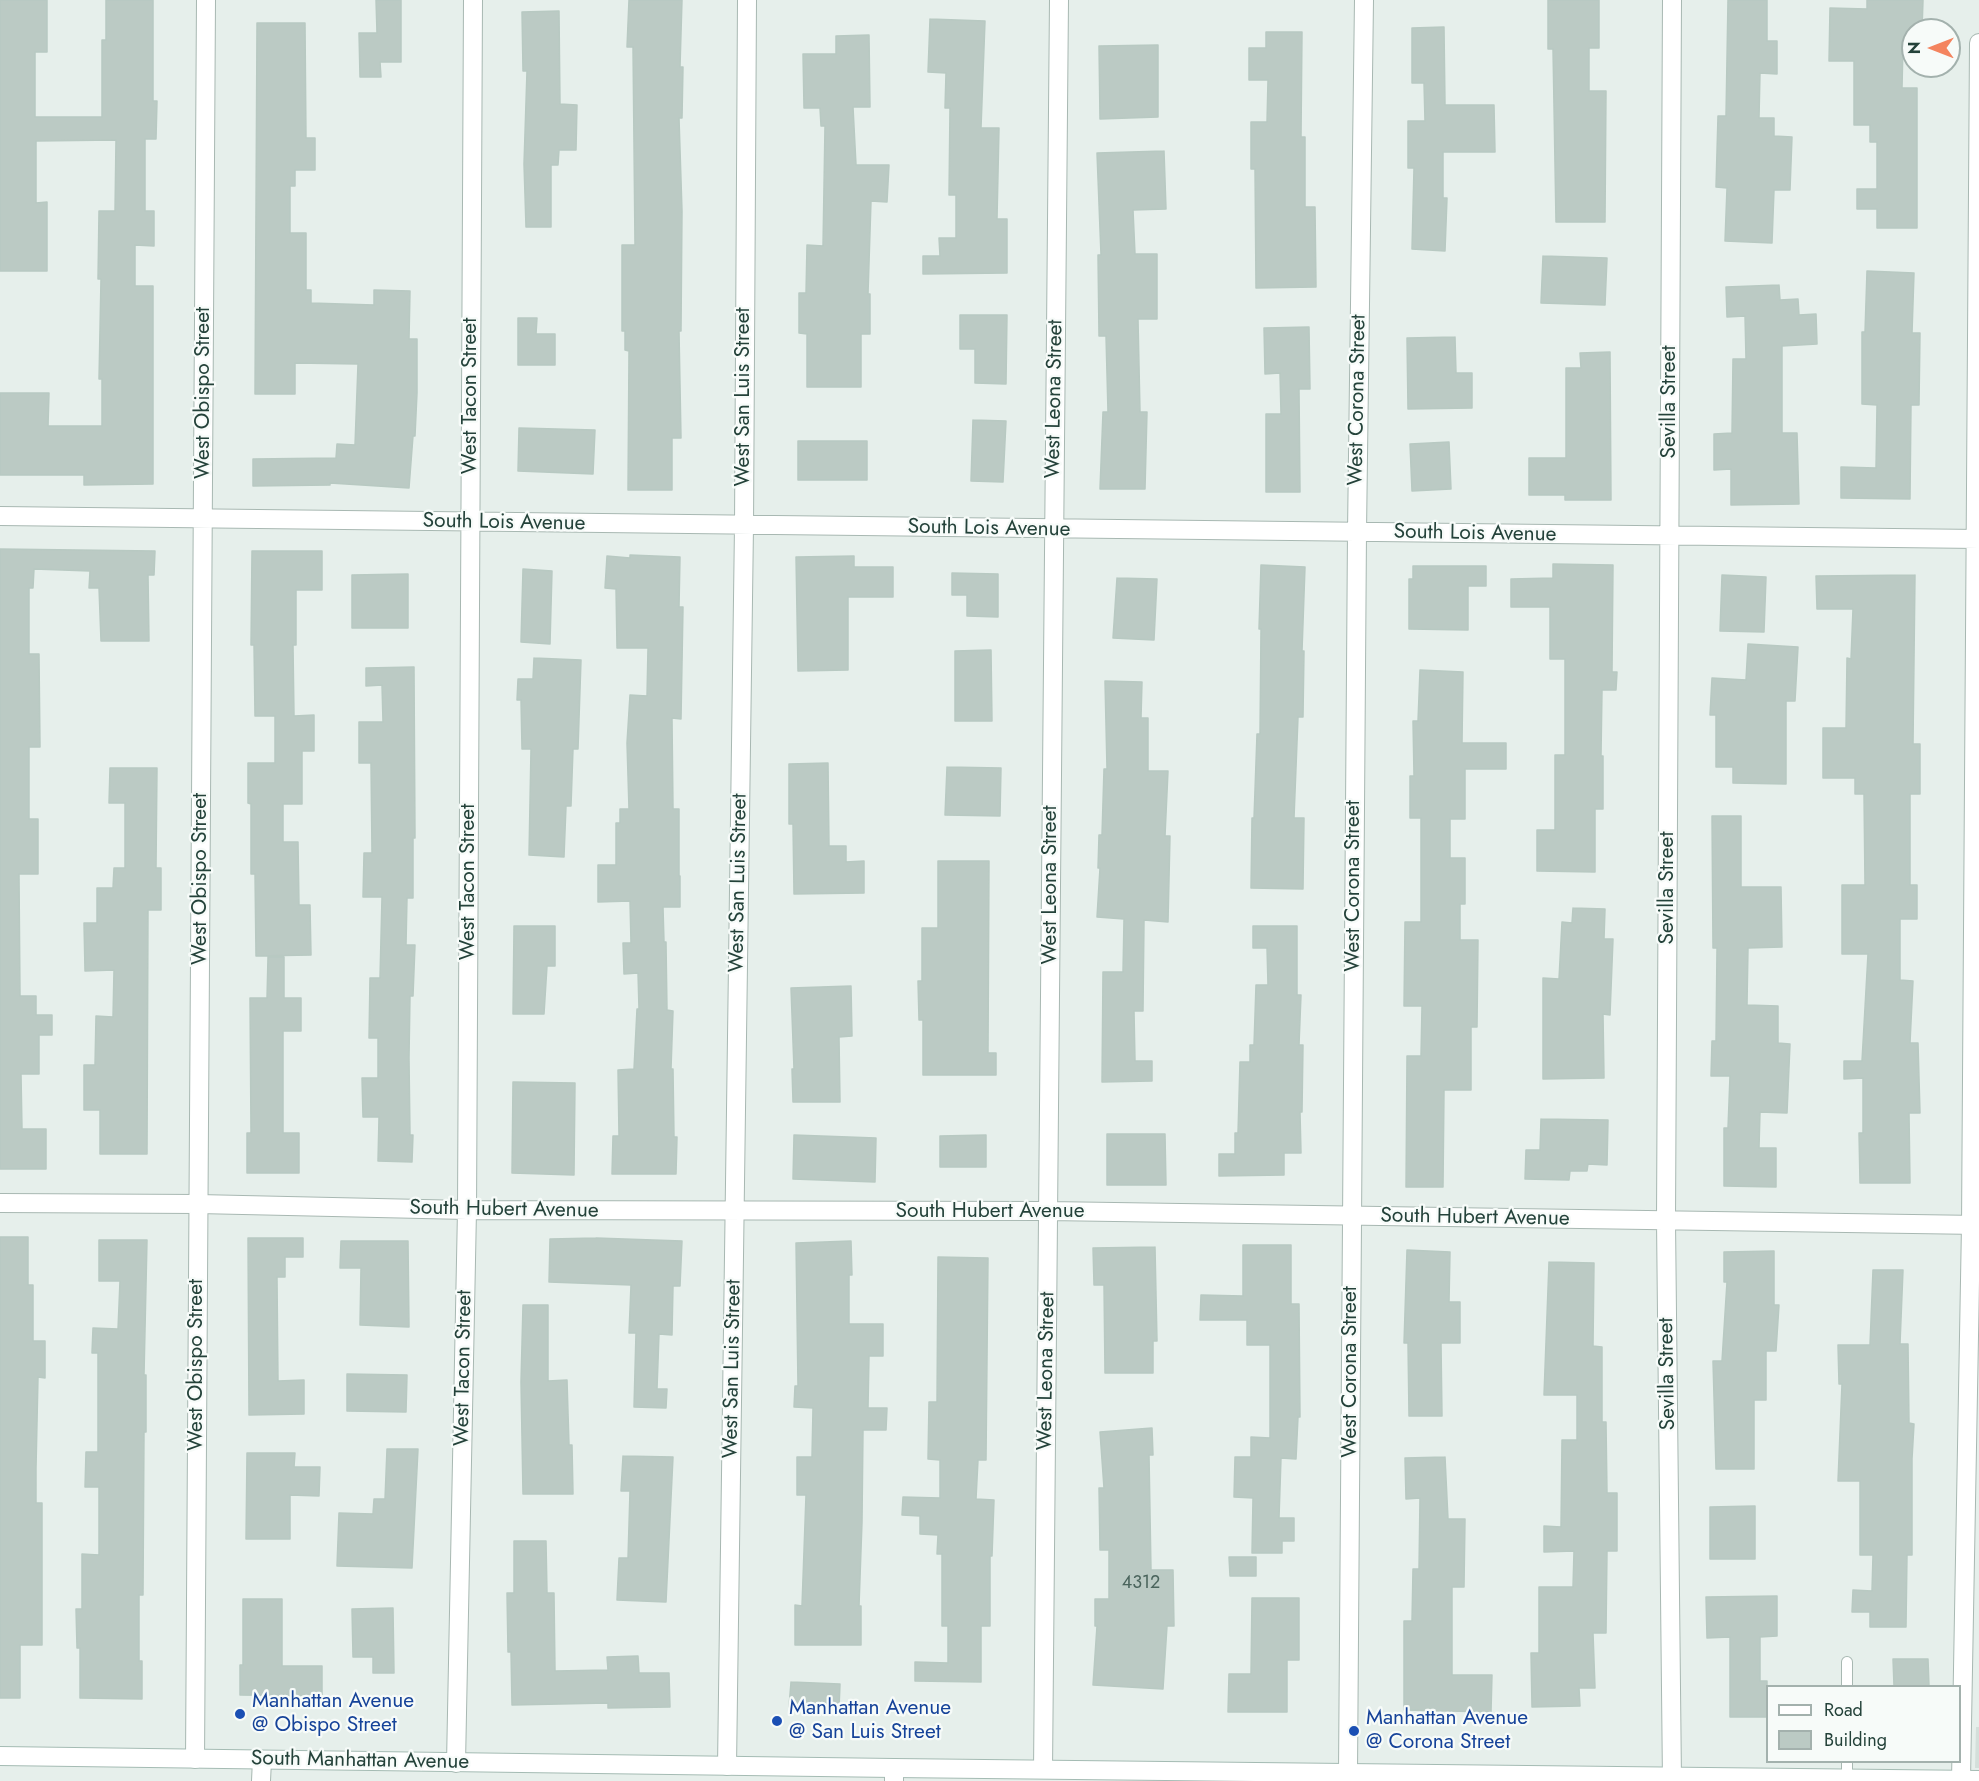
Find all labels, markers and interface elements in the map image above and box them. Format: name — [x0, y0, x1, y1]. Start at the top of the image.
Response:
north arrow — [1901, 18, 1961, 78]
text: N — [1903, 42, 1926, 54]
street label: West Obispo Street — [191, 307, 217, 479]
street label: West San Luis Street — [731, 307, 757, 487]
street label: West Corona Street — [1344, 314, 1372, 486]
street label: West Tacon Street — [458, 318, 484, 474]
street label: West Leona Street — [1041, 319, 1069, 479]
street label: Sevilla Street — [1657, 346, 1683, 458]
street label: South Lois Avenue — [422, 509, 586, 537]
street label: South Lois Avenue — [907, 515, 1071, 543]
street label: South Lois Avenue — [1393, 520, 1557, 548]
street label: West Obispo Street — [188, 793, 214, 965]
street label: West San Luis Street — [725, 793, 753, 973]
street label: West Corona Street — [1341, 800, 1367, 972]
street label: West Tacon Street — [456, 804, 482, 960]
street label: West Leona Street — [1038, 806, 1064, 964]
street label: Sevilla Street — [1655, 832, 1681, 944]
street label: South Hubert Avenue — [409, 1196, 599, 1224]
street label: South Hubert Avenue — [895, 1199, 1085, 1225]
street label: South Hubert Avenue — [1380, 1204, 1570, 1232]
street label: West Obispo Street — [184, 1279, 210, 1451]
street label: West San Luis Street — [719, 1279, 747, 1459]
street label: West Corona Street — [1338, 1286, 1364, 1458]
street label: West Tacon Street — [450, 1290, 478, 1446]
street label: West Leona Street — [1033, 1291, 1061, 1451]
street label: Sevilla Street — [1654, 1317, 1682, 1431]
house number: 4312 — [1122, 1573, 1160, 1595]
legend — [1766, 1685, 1961, 1763]
place label: Manhattan Avenue @ Obispo Street — [252, 1689, 414, 1739]
place label: Manhattan Avenue @ San Luis Street — [789, 1696, 951, 1746]
text: Road — [1824, 1697, 1863, 1723]
place label: Manhattan Avenue @ Corona Street — [1366, 1706, 1528, 1756]
marker: Manhattan Avenue @ Obispo Street — [233, 1707, 247, 1721]
marker: Manhattan Avenue @ San Luis Street — [770, 1714, 784, 1728]
marker: Manhattan Avenue @ Corona Street — [1347, 1724, 1361, 1738]
text: Building — [1824, 1727, 1887, 1753]
street label: South Manhattan Avenue — [251, 1746, 469, 1776]

